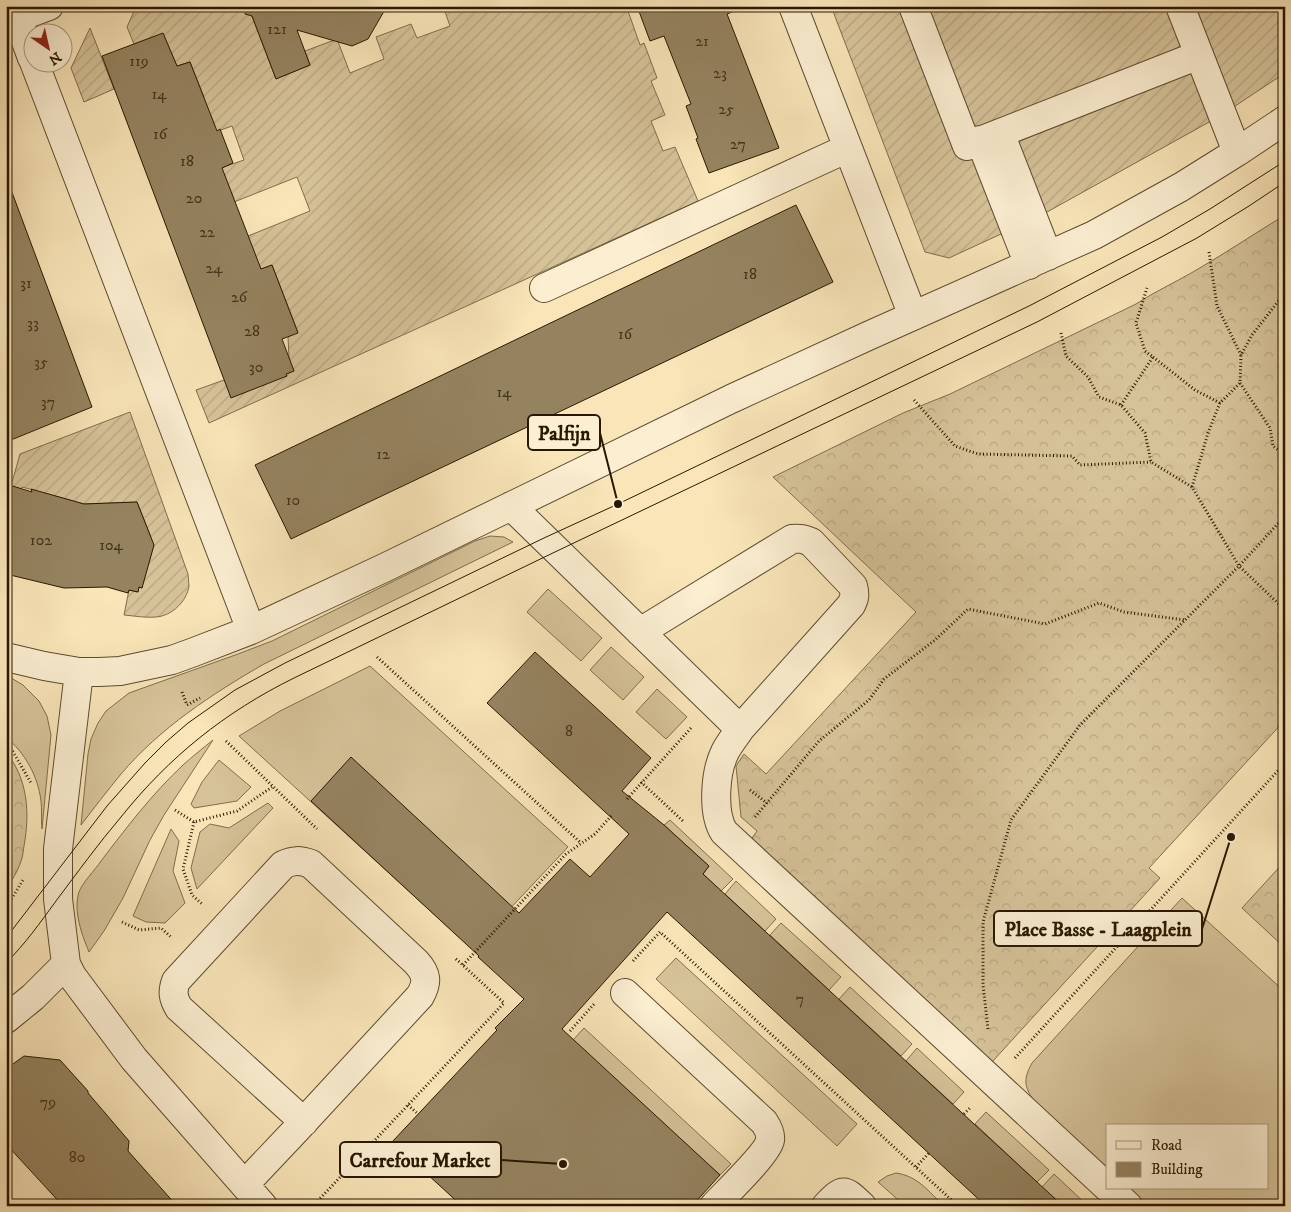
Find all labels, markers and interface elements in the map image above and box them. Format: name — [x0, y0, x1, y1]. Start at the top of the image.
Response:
house number: 121 — [267, 19, 287, 39]
north arrow — [22, 22, 72, 72]
house number: 21 — [695, 31, 709, 51]
text: N — [44, 47, 65, 69]
house number: 119 — [129, 51, 149, 71]
house number: 23 — [713, 63, 727, 83]
house number: 14 — [151, 84, 167, 104]
house number: 25 — [718, 99, 734, 119]
house number: 16 — [153, 124, 168, 144]
house number: 27 — [730, 134, 746, 154]
house number: 18 — [180, 151, 194, 171]
house number: 20 — [186, 188, 202, 208]
house number: 22 — [199, 222, 215, 242]
house number: 24 — [205, 258, 223, 278]
house number: 18 — [743, 264, 757, 284]
house number: 31 — [20, 273, 32, 293]
house number: 26 — [231, 287, 248, 307]
house number: 33 — [27, 313, 39, 333]
house number: 28 — [244, 321, 260, 341]
house number: 16 — [618, 324, 633, 344]
house number: 35 — [34, 352, 48, 372]
house number: 30 — [249, 357, 263, 377]
house number: 14 — [496, 382, 512, 402]
house number: 37 — [41, 392, 55, 412]
callout: Palfijn — [528, 415, 600, 450]
text: Palfijn — [538, 422, 591, 447]
house number: 12 — [376, 444, 390, 464]
house number: 10 — [286, 490, 300, 510]
house number: 102 — [30, 530, 52, 550]
house number: 104 — [99, 535, 124, 555]
house number: 8 — [565, 721, 573, 741]
callout: Place Basse - Laagplein — [994, 911, 1202, 946]
text: Place Basse - Laagplein — [1004, 918, 1192, 943]
house number: 7 — [796, 989, 804, 1009]
house number: 79 — [40, 1092, 56, 1112]
legend — [1106, 1124, 1268, 1190]
text: Road — [1151, 1136, 1183, 1155]
callout: Carrefour Market — [340, 1142, 501, 1177]
house number: 80 — [69, 1147, 85, 1167]
text: Carrefour Market — [350, 1149, 491, 1174]
text: Building — [1151, 1160, 1203, 1179]

